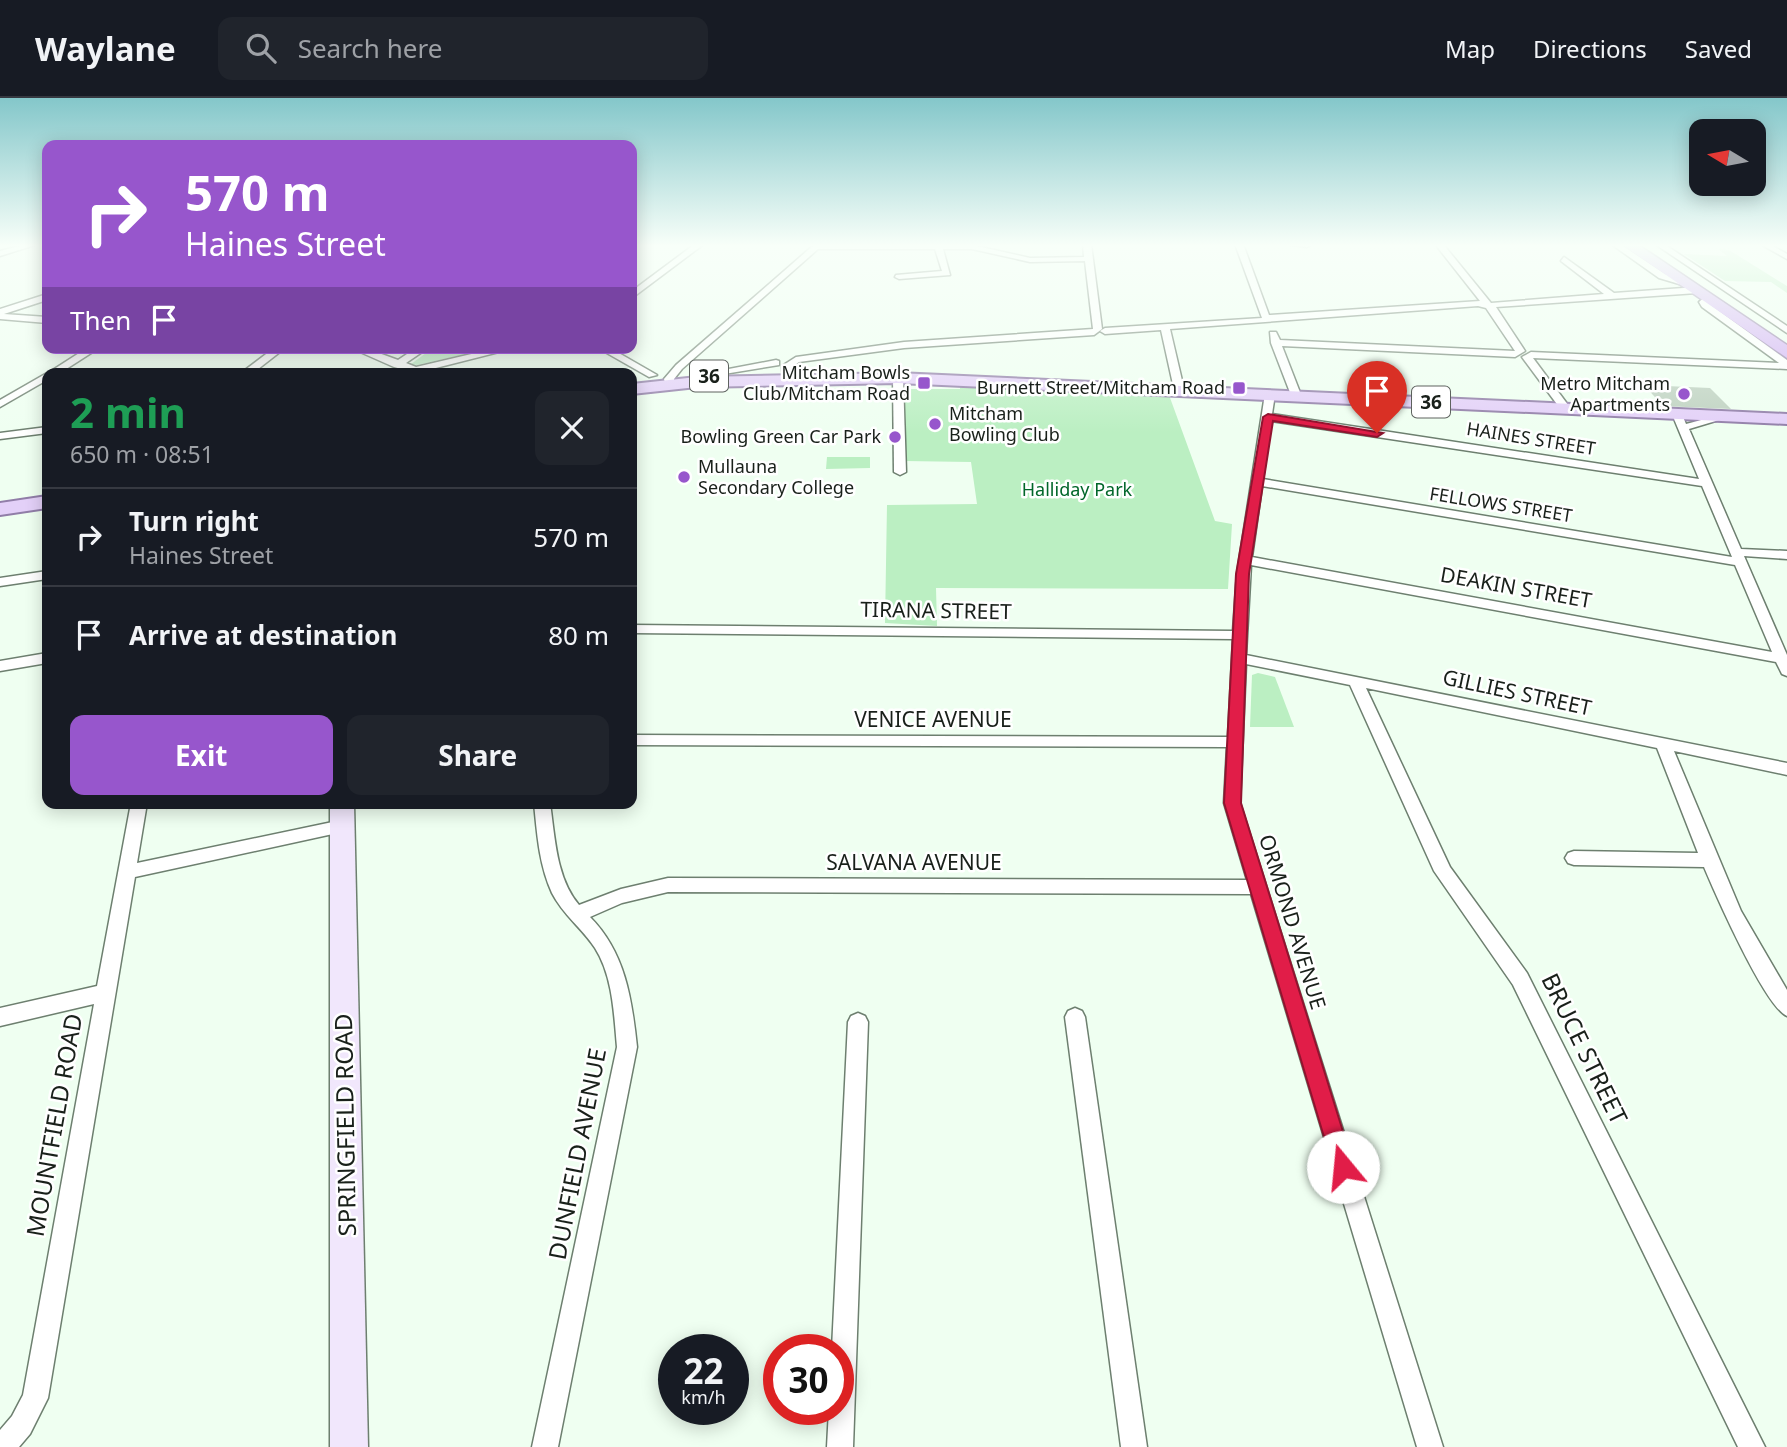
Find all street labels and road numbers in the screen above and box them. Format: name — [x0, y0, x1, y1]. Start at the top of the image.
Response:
road number: 36 — [690, 360, 728, 392]
road number: 36 — [1412, 386, 1450, 418]
street label: HAINES STREET — [1465, 416, 1597, 460]
street label: FELLOWS STREET — [1428, 481, 1574, 527]
street label: DEAKIN STREET — [1438, 560, 1594, 614]
street label: TIRANA STREET — [860, 595, 1012, 625]
street label: GILLIES STREET — [1440, 663, 1595, 722]
street label: VENICE AVENUE — [854, 705, 1012, 733]
street label: ORMOND AVENUE — [1253, 831, 1333, 1013]
street label: SALVANA AVENUE — [826, 848, 1002, 876]
street label: BRUCE STREET — [1535, 967, 1636, 1130]
street label: MOUNTFIELD ROAD — [18, 1011, 89, 1239]
street label: SPRINGFIELD ROAD — [326, 1013, 363, 1237]
street label: DUNFIELD AVENUE — [540, 1045, 613, 1262]

